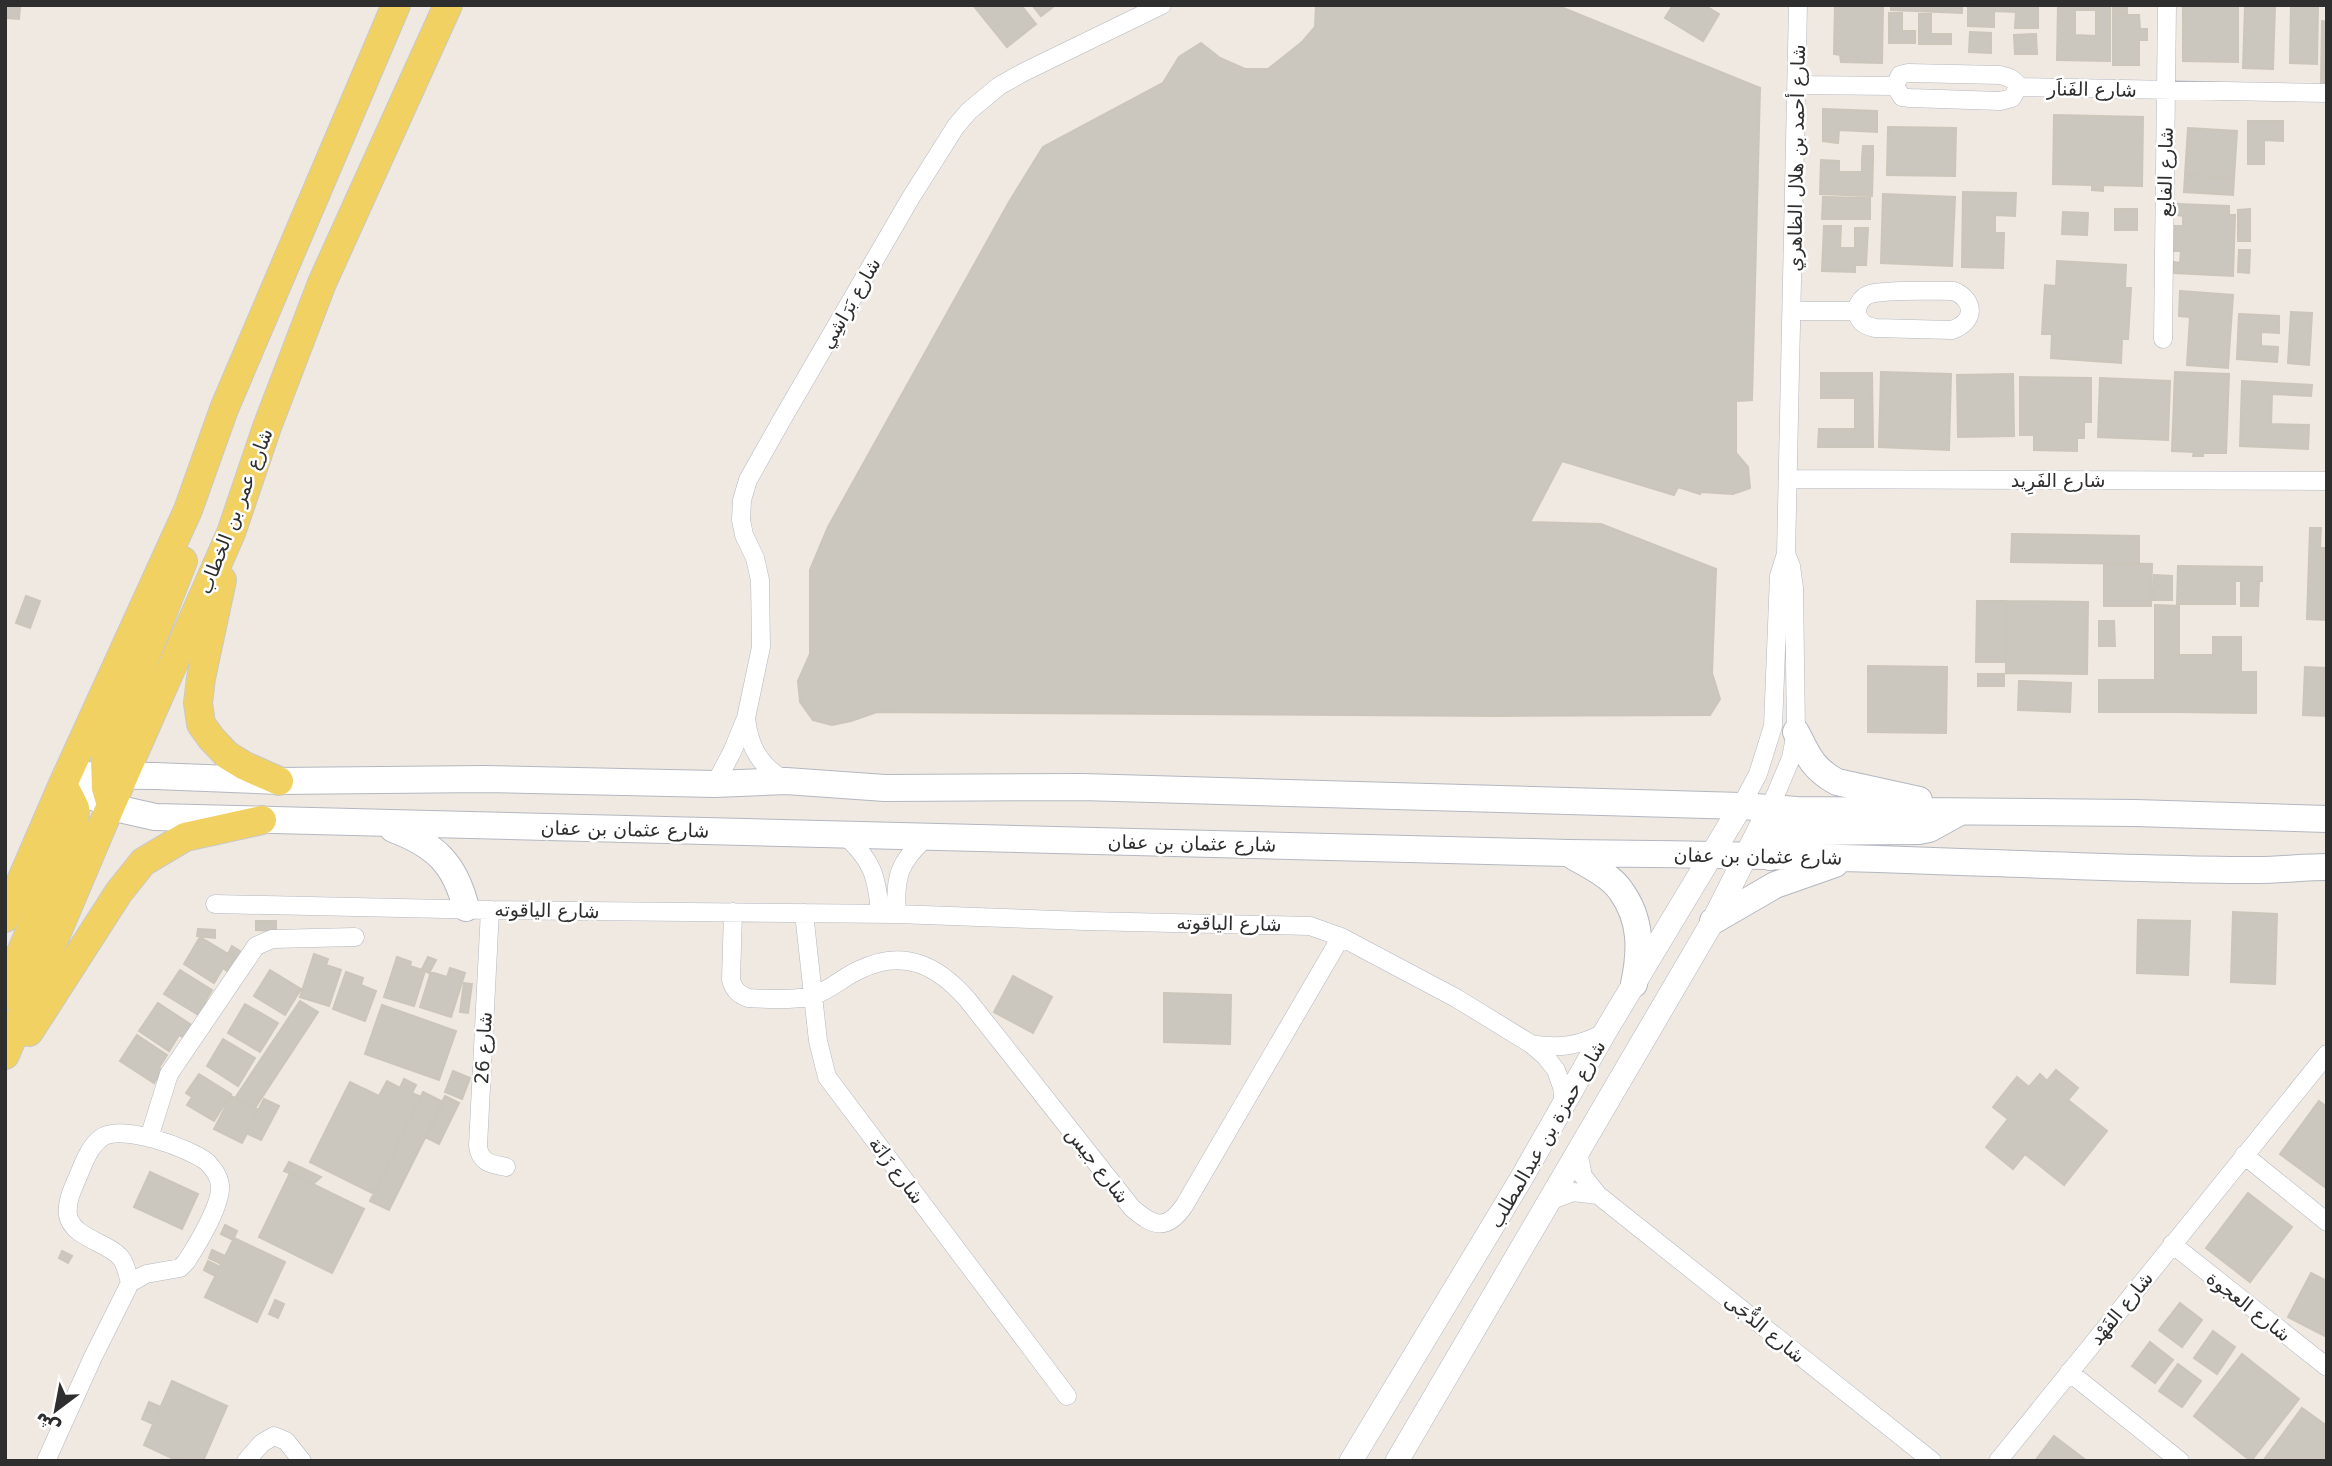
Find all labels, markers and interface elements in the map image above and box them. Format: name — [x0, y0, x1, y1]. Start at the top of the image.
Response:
street label: شارع أحمد بن هلال الظاهري — [1782, 44, 1810, 272]
street label: شارع الفَناَر — [2046, 77, 2137, 102]
street label: شارع الفايع — [2153, 127, 2178, 217]
street label: شارع بَرَاشِي — [815, 254, 886, 353]
street label: شارع عمر بن الخطاب — [193, 425, 278, 597]
street label: شارع الفَرِيد — [2011, 469, 2105, 495]
street label: شارع عثمان بن عفان — [541, 817, 709, 842]
street label: شارع عثمان بن عفان — [1108, 831, 1276, 856]
street label: شارع عثمان بن عفان — [1674, 844, 1842, 869]
street label: شارع الياقوته — [494, 898, 600, 923]
street label: شارع الياقوته — [1176, 911, 1282, 936]
street label: شارع 26 — [470, 1011, 497, 1085]
street label: شارع حمزة بن عبدالمطلب — [1484, 1036, 1611, 1232]
street label: شارع جيس — [1061, 1123, 1134, 1208]
street label: شارع زَانَة — [864, 1132, 929, 1208]
street label: شارع العجوة — [2202, 1266, 2295, 1346]
street label: شارع الفَهْد — [2085, 1267, 2158, 1350]
street label: شارع الدُّجَى — [1720, 1287, 1811, 1368]
north arrow — [21, 1375, 91, 1445]
text: ش — [30, 1407, 64, 1441]

